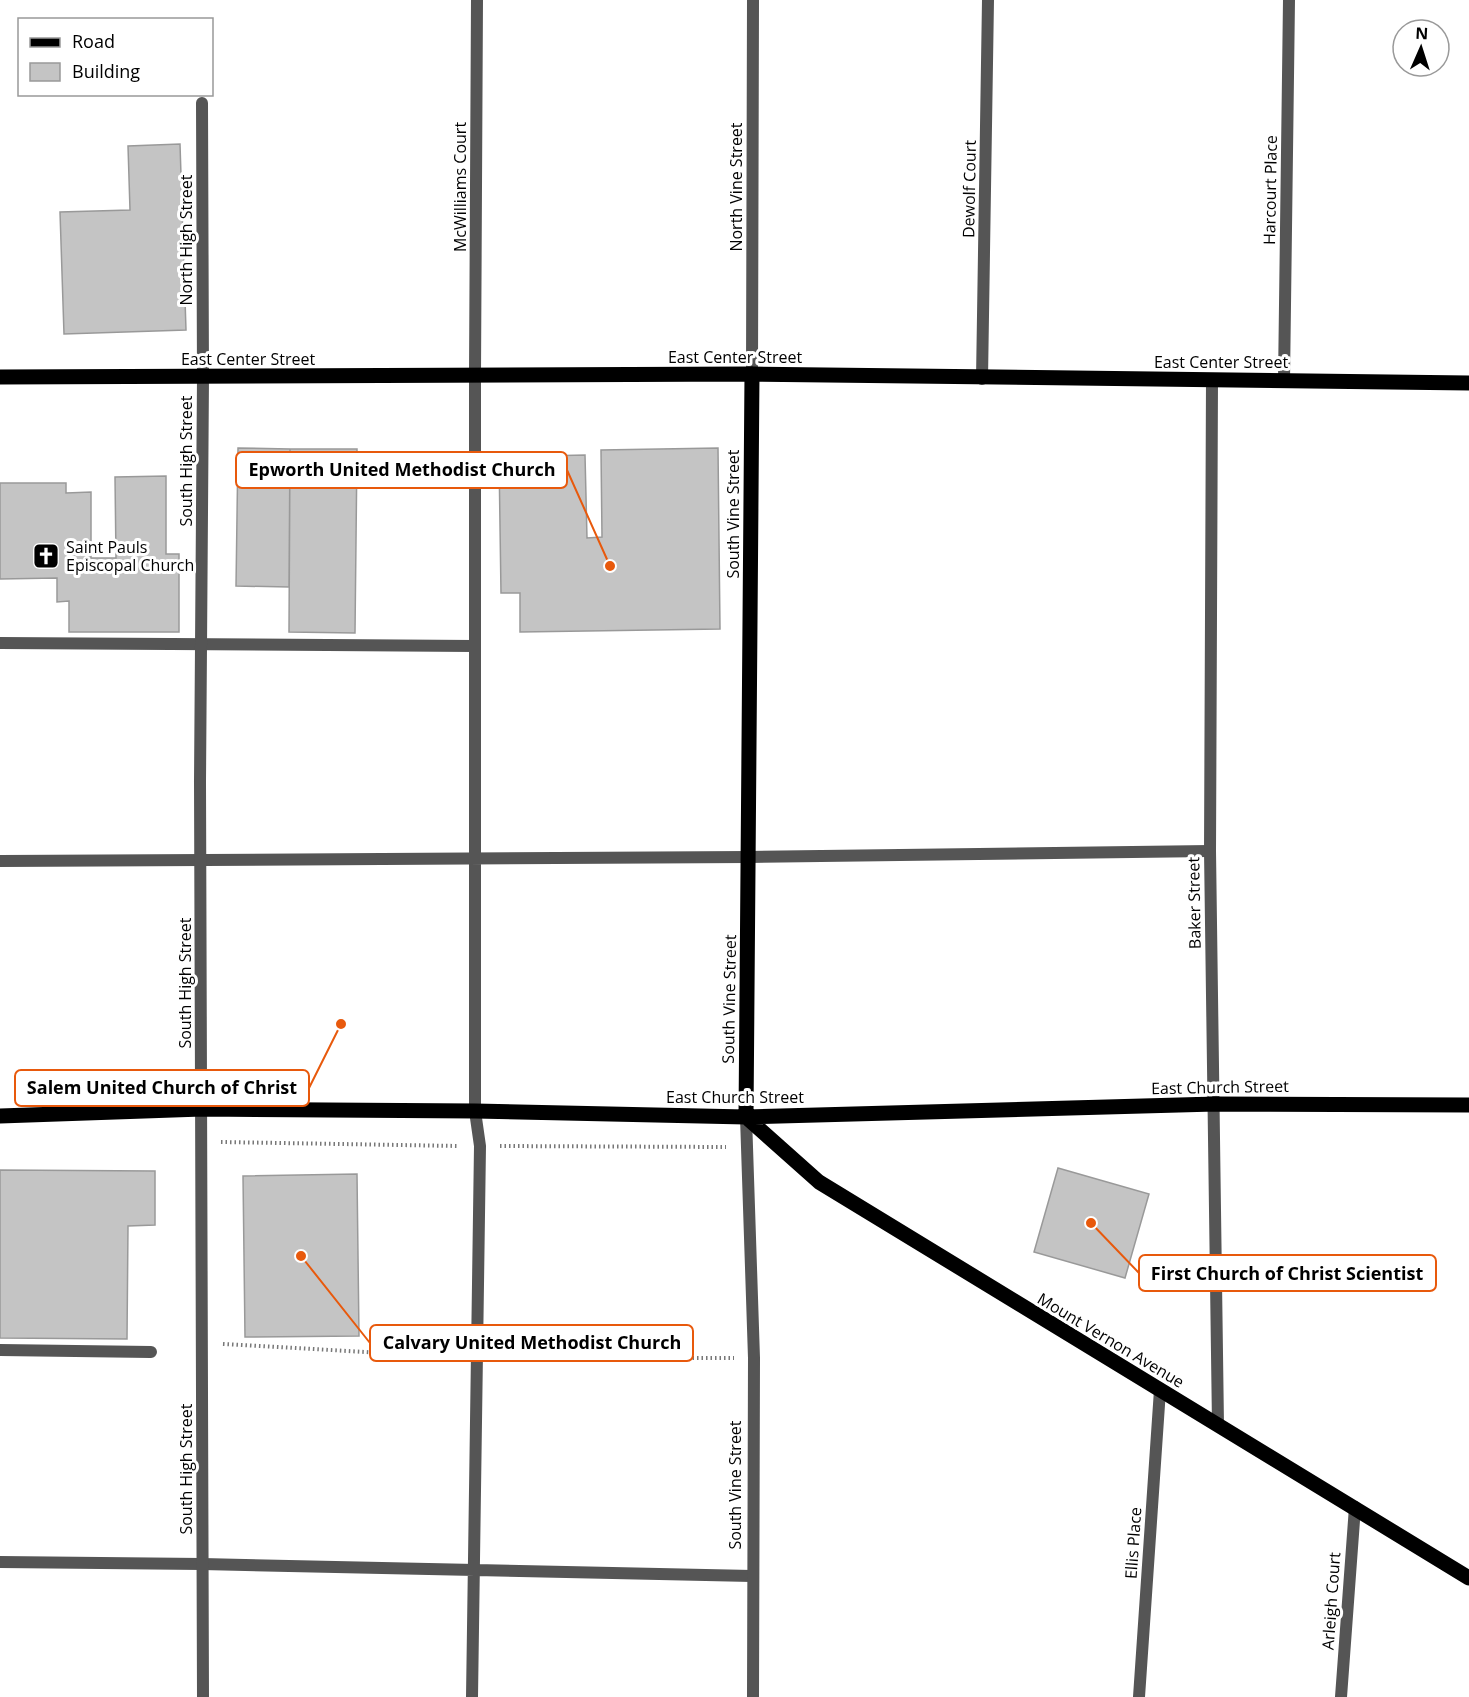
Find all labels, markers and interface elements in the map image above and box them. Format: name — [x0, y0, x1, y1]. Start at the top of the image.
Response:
legend — [18, 18, 213, 96]
north arrow — [1391, 18, 1451, 78]
text: N — [1415, 22, 1429, 44]
text: Road — [72, 29, 115, 53]
text: Building — [72, 59, 140, 83]
street label: McWilliams Court — [449, 122, 471, 252]
street label: North Vine Street — [725, 122, 747, 252]
street label: Harcourt Place — [1258, 135, 1282, 245]
street label: Dewolf Court — [957, 140, 981, 238]
street label: North High Street — [175, 174, 197, 306]
street label: East Center Street — [668, 346, 802, 368]
street label: East Center Street — [181, 348, 315, 370]
street label: East Center Street — [1154, 351, 1288, 373]
street label: South High Street — [175, 395, 197, 527]
street label: South Vine Street — [722, 449, 744, 579]
callout: Epworth United Methodist Church — [236, 452, 567, 488]
text: Epworth United Methodist Church — [248, 457, 556, 481]
place label: Saint Pauls Episcopal Church — [66, 536, 194, 576]
church icon: Saint Pauls Episcopal Church — [31, 541, 61, 571]
street label: Baker Street — [1182, 857, 1206, 949]
street label: South High Street — [174, 917, 196, 1049]
street label: South Vine Street — [717, 934, 741, 1064]
callout: Salem United Church of Christ — [15, 1070, 309, 1106]
text: Salem United Church of Christ — [27, 1075, 297, 1099]
street label: East Church Street — [1151, 1075, 1289, 1099]
street label: East Church Street — [666, 1086, 804, 1108]
callout: First Church of Christ Scientist — [1139, 1255, 1436, 1291]
text: First Church of Christ Scientist — [1151, 1261, 1423, 1285]
street label: Mount Vernon Avenue — [1033, 1287, 1189, 1393]
callout: Calvary United Methodist Church — [370, 1325, 693, 1361]
text: Calvary United Methodist Church — [383, 1330, 681, 1354]
street label: South High Street — [175, 1403, 197, 1535]
street label: South Vine Street — [724, 1420, 746, 1550]
street label: Ellis Place — [1120, 1506, 1146, 1580]
street label: Arleigh Court — [1317, 1551, 1345, 1651]

